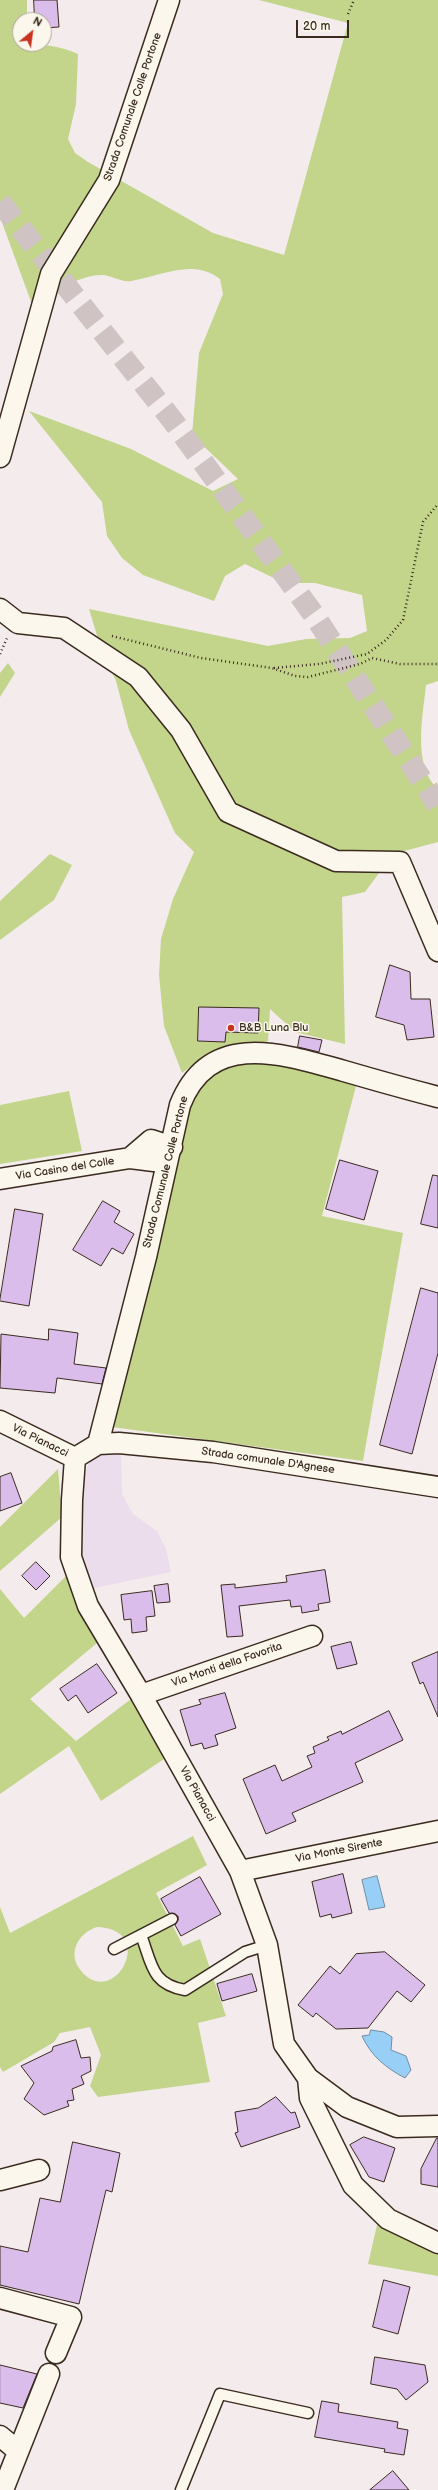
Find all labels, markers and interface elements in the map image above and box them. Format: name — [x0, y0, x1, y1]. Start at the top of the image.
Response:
north arrow — [12, 12, 52, 52]
scale bar — [298, 12, 351, 38]
text: N — [31, 14, 44, 30]
text: 20 m — [303, 19, 330, 34]
street label: Strada Comunale Colle Portone — [101, 31, 165, 183]
place label: B&B Luna Blu — [239, 1021, 308, 1035]
marker: B&B Luna Blu — [226, 1023, 236, 1033]
street label: Strada Comunale Colle Portone — [141, 1095, 191, 1249]
street label: Via Casino del Colle — [15, 1155, 115, 1183]
street label: Via Pianacci — [10, 1422, 70, 1460]
street label: Strada comunale D'Agnese — [201, 1445, 335, 1477]
street label: Via Monti della Favorita — [170, 1640, 284, 1690]
street label: Via Pianacci — [176, 1764, 218, 1824]
street label: Via Monte Sirente — [294, 1836, 384, 1866]

